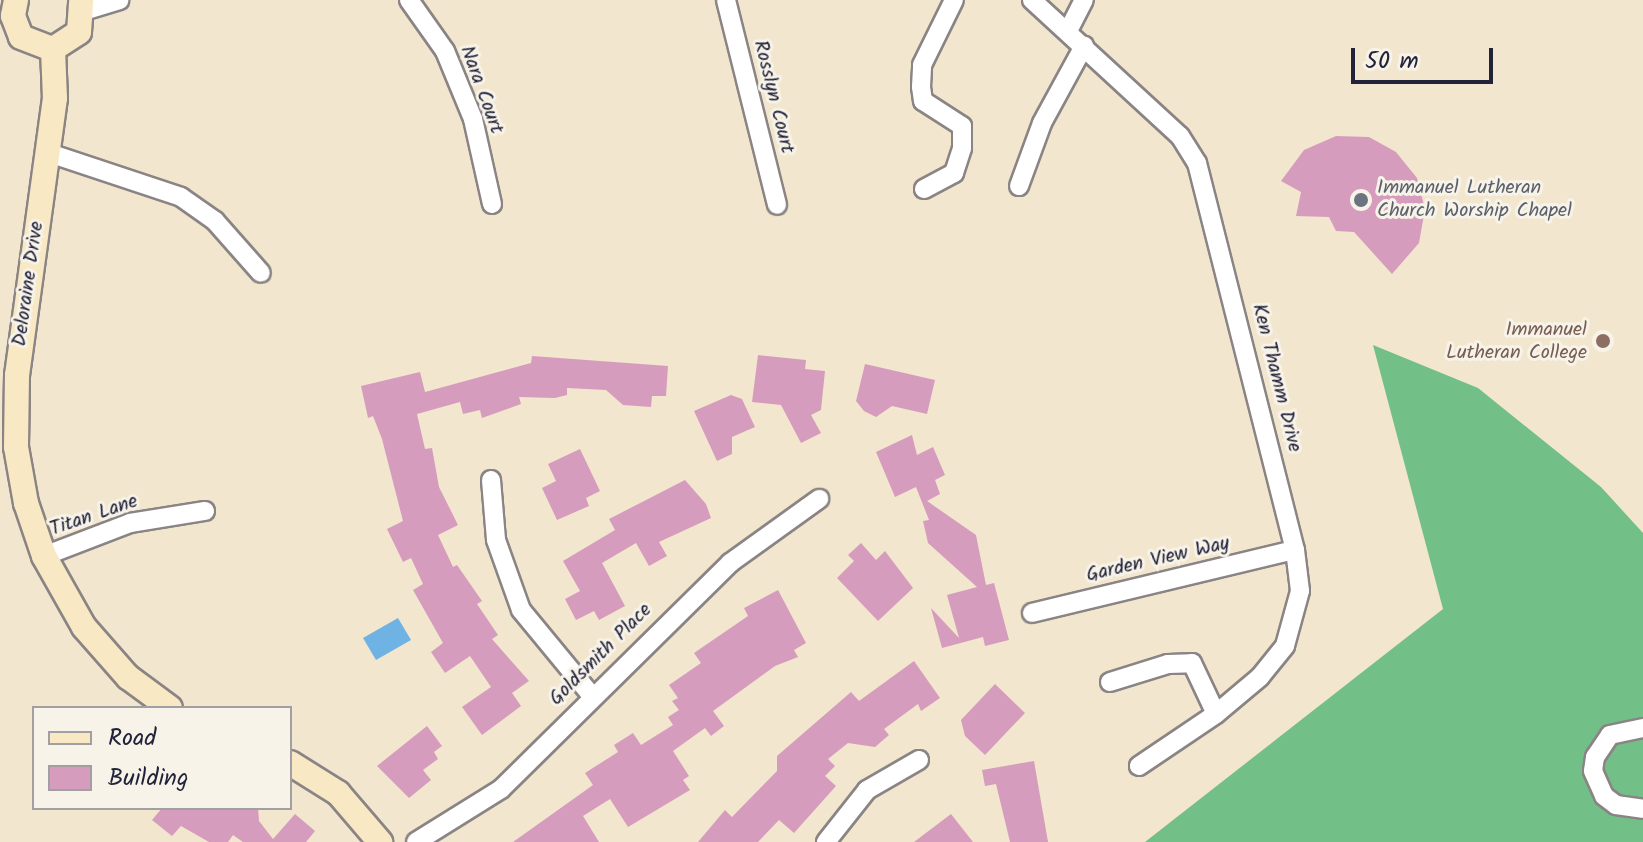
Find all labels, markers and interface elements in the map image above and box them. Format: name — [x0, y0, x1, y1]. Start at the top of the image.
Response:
scale bar — [1355, 32, 1497, 82]
street label: Rosslyn Court — [747, 38, 799, 156]
text: 50 m — [1365, 42, 1419, 81]
street label: Nara Court — [454, 43, 508, 137]
place label: Immanuel Lutheran Church Worship Chapel — [1377, 176, 1572, 223]
marker: Immanuel Lutheran Church Worship Chapel — [1352, 191, 1370, 209]
street label: Deloraine Drive — [8, 220, 50, 348]
street label: Ken Thamm Drive — [1246, 301, 1306, 455]
place label: Immanuel Lutheran College — [1446, 318, 1587, 365]
marker: Immanuel Lutheran College — [1594, 332, 1612, 350]
street label: Titan Lane — [47, 490, 141, 542]
street label: Garden View Way — [1084, 532, 1232, 588]
street label: Goldsmith Place — [545, 599, 657, 711]
legend — [32, 706, 292, 810]
text: Road — [108, 719, 156, 758]
text: Building — [108, 759, 188, 798]

